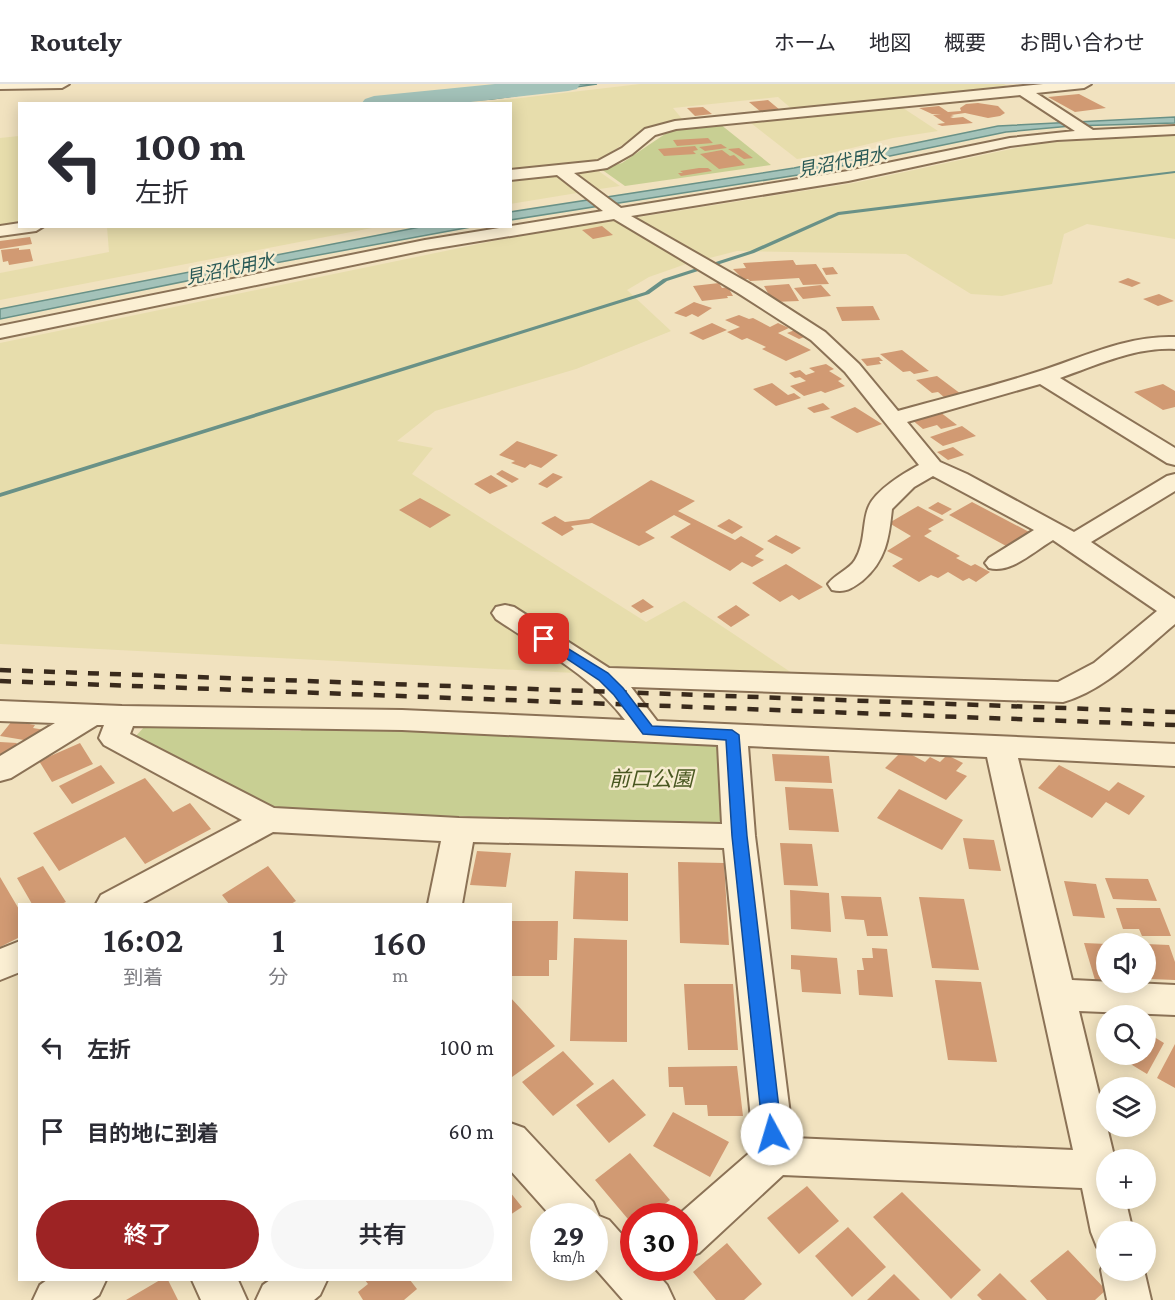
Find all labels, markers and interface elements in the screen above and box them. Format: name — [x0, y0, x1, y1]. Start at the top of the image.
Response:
text: Routely — [30, 26, 122, 57]
text: ホーム — [774, 31, 836, 55]
text: 地図 — [869, 31, 911, 55]
text: 概要 — [944, 31, 986, 55]
text: お問い合わせ — [1019, 31, 1145, 55]
text: 100 m — [135, 122, 245, 169]
icon: left — [36, 126, 114, 204]
water label: 見沼代用水 — [796, 143, 890, 180]
text: 左折 — [135, 178, 189, 208]
water label: 見沼代用水 — [184, 249, 278, 288]
pin — [518, 613, 569, 664]
icon: arrive — [527, 622, 560, 655]
park label: 前口公園 — [609, 767, 696, 791]
text: 16:02 — [103, 920, 183, 960]
text: 1 — [272, 920, 285, 960]
text: 160 — [374, 923, 427, 963]
map controls — [1096, 933, 1156, 1281]
button: sound — [1096, 933, 1156, 993]
text: m — [392, 964, 408, 986]
text: 到着 — [123, 966, 163, 988]
text: 分 — [268, 966, 288, 988]
button: search — [1096, 1005, 1156, 1065]
icon: left — [36, 1031, 69, 1064]
text: 100 m — [440, 1035, 494, 1060]
text: 左折 — [87, 1037, 131, 1062]
button: layers — [1096, 1077, 1156, 1137]
position arrow — [740, 1102, 804, 1166]
icon: arrive — [36, 1115, 69, 1148]
text: 60 m — [449, 1119, 494, 1144]
text: 目的地に到着 — [87, 1121, 219, 1146]
button: + — [1096, 1149, 1156, 1209]
button: 終了 — [36, 1200, 259, 1269]
button: 共有 — [271, 1200, 494, 1269]
speed limit sign: 30 — [620, 1203, 698, 1281]
text: 29 — [553, 1218, 585, 1251]
button: − — [1096, 1221, 1156, 1281]
text: km/h — [553, 1249, 585, 1265]

